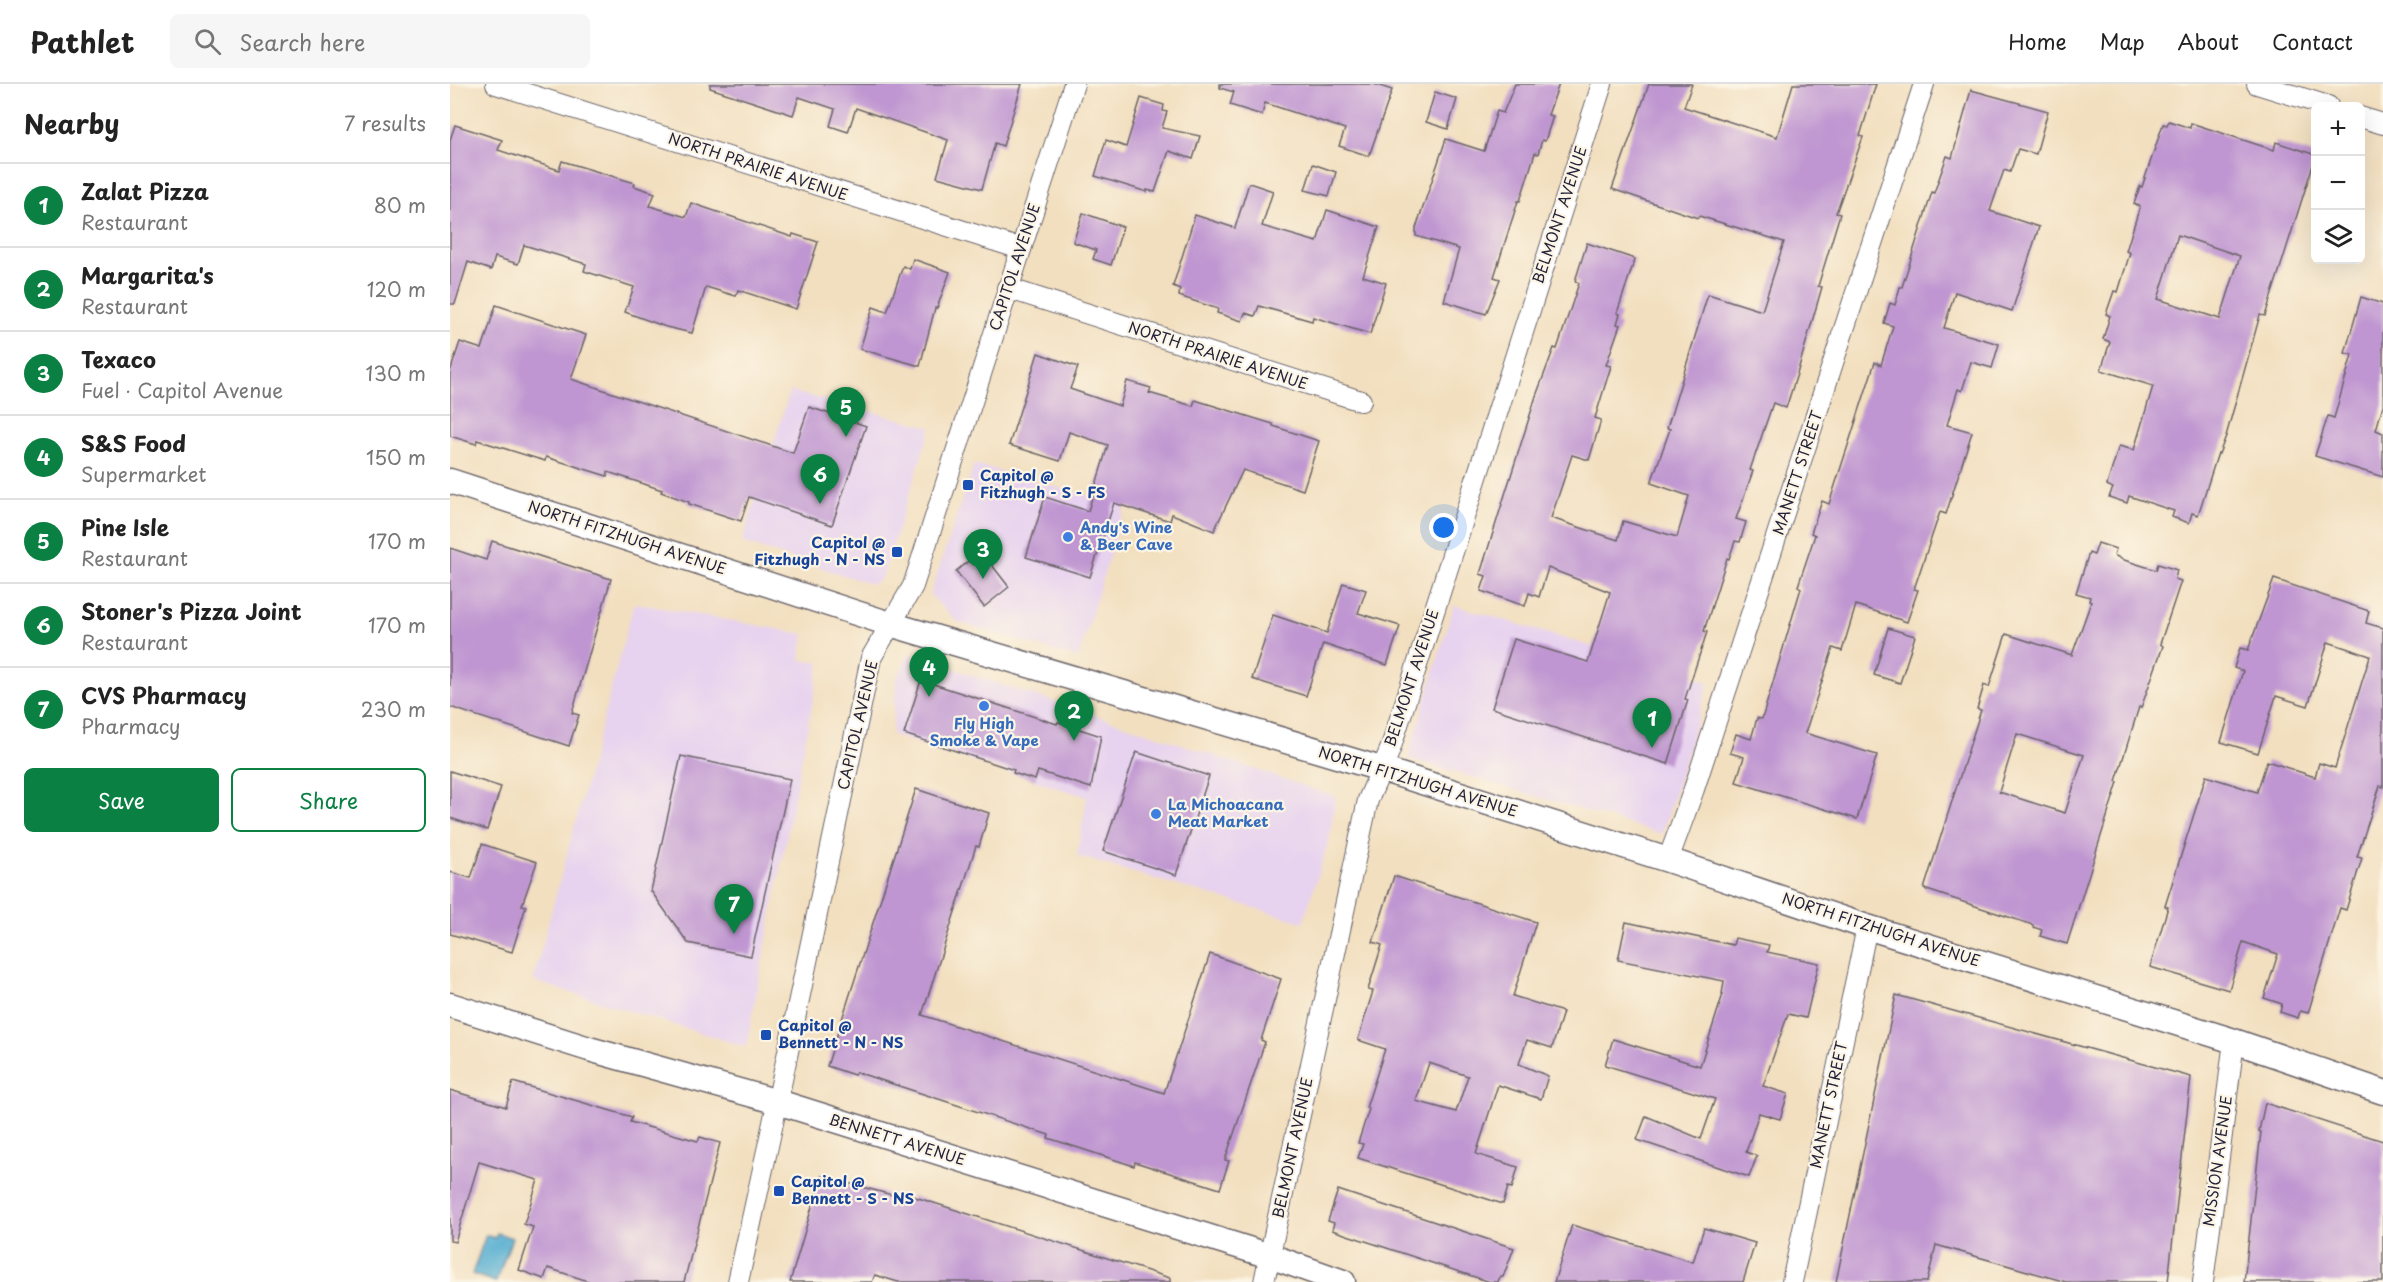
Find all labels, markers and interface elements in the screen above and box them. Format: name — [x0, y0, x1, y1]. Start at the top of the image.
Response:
search box — [170, 14, 590, 68]
text: Pathlet — [30, 20, 134, 63]
icon: search — [191, 25, 224, 58]
text: Search here — [239, 25, 365, 58]
text: Home — [2008, 25, 2067, 57]
text: Map — [2100, 25, 2145, 57]
text: About — [2178, 25, 2239, 57]
text: Contact — [2272, 25, 2353, 57]
map controls — [2311, 102, 2365, 264]
button: + — [2311, 102, 2365, 156]
text: Nearby — [24, 104, 119, 143]
text: 7 results — [344, 108, 426, 138]
street label: NORTH PRAIRIE AVENUE — [666, 126, 851, 206]
street label: BELMONT AVENUE — [1525, 143, 1592, 286]
button: − — [2311, 156, 2365, 210]
text: Zalat Pizza — [81, 174, 209, 207]
text: 1 — [39, 190, 48, 220]
text: 80 m — [374, 190, 426, 220]
street label: CAPITOL AVENUE — [982, 200, 1045, 333]
text: Restaurant — [81, 207, 188, 237]
button: layers — [2311, 210, 2365, 264]
text: Margarita's — [81, 258, 214, 291]
text: 2 — [36, 274, 51, 304]
text: 120 m — [367, 274, 426, 304]
text: Restaurant — [81, 291, 188, 321]
street label: NORTH PRAIRIE AVENUE — [1126, 315, 1311, 395]
text: Texaco — [81, 342, 156, 375]
text: 3 — [37, 358, 50, 388]
text: 130 m — [366, 358, 426, 388]
text: Fuel · Capitol Avenue — [81, 375, 283, 405]
pin: 5 — [826, 388, 866, 437]
street label: MANETT STREET — [1766, 407, 1828, 538]
text: S&S Food — [81, 426, 186, 459]
text: 4 — [37, 442, 50, 472]
text: 150 m — [366, 442, 426, 472]
pin: 6 — [800, 454, 839, 504]
text: Supermarket — [81, 459, 207, 489]
place label: Capitol @ Fitzhugh - S - FS — [980, 463, 1105, 503]
marker: Capitol @ Fitzhugh - S - FS — [961, 478, 975, 492]
street label: NORTH FITZHUGH AVENUE — [525, 494, 729, 580]
text: Pine Isle — [81, 510, 169, 543]
your location — [1429, 513, 1458, 542]
place label: Andy's Wine & Beer Cave — [1079, 515, 1173, 555]
text: 5 — [37, 526, 50, 556]
text: 170 m — [368, 526, 426, 556]
place label: Capitol @ Fitzhugh - N - NS — [754, 530, 885, 570]
pin: 3 — [964, 530, 1002, 579]
marker: Andy's Wine & Beer Cave — [1061, 530, 1075, 544]
text: Restaurant — [81, 543, 188, 573]
marker: Capitol @ Fitzhugh - N - NS — [890, 545, 904, 559]
text: Stoner's Pizza Joint — [81, 594, 302, 627]
street label: BELMONT AVENUE — [1377, 606, 1444, 749]
text: 6 — [36, 610, 51, 640]
text: 170 m — [368, 610, 426, 640]
text: Restaurant — [81, 627, 188, 657]
pin: 4 — [910, 648, 948, 697]
street label: CAPITOL AVENUE — [830, 657, 883, 792]
text: CVS Pharmacy — [81, 678, 247, 711]
pin: 2 — [1054, 692, 1094, 741]
text: 7 — [38, 694, 49, 724]
text: 230 m — [361, 694, 426, 724]
pin: 1 — [1632, 698, 1672, 748]
marker: Fly High Smoke & Vape — [977, 699, 991, 713]
text: Pharmacy — [81, 711, 181, 741]
place label: Fly High Smoke & Vape — [929, 711, 1039, 751]
street label: NORTH FITZHUGH AVENUE — [1316, 739, 1521, 822]
button: Save — [24, 768, 219, 832]
button: Share — [231, 768, 426, 832]
place label: La Michoacana Meat Market — [1168, 792, 1284, 832]
marker: La Michoacana Meat Market — [1149, 807, 1163, 821]
pin: 7 — [714, 884, 754, 934]
street label: NORTH FITZHUGH AVENUE — [1779, 886, 1983, 972]
place label: Capitol @ Bennett - N - NS — [778, 1013, 903, 1053]
marker: Capitol @ Bennett - N - NS — [759, 1028, 773, 1042]
street label: MANETT STREET — [1803, 1038, 1852, 1170]
street label: BELMONT AVENUE — [1265, 1075, 1318, 1220]
street label: MISSION AVENUE — [2196, 1094, 2237, 1228]
street label: BENNETT AVENUE — [826, 1107, 969, 1170]
place label: Capitol @ Bennett - S - NS — [791, 1169, 914, 1209]
marker: Capitol @ Bennett - S - NS — [772, 1184, 786, 1198]

